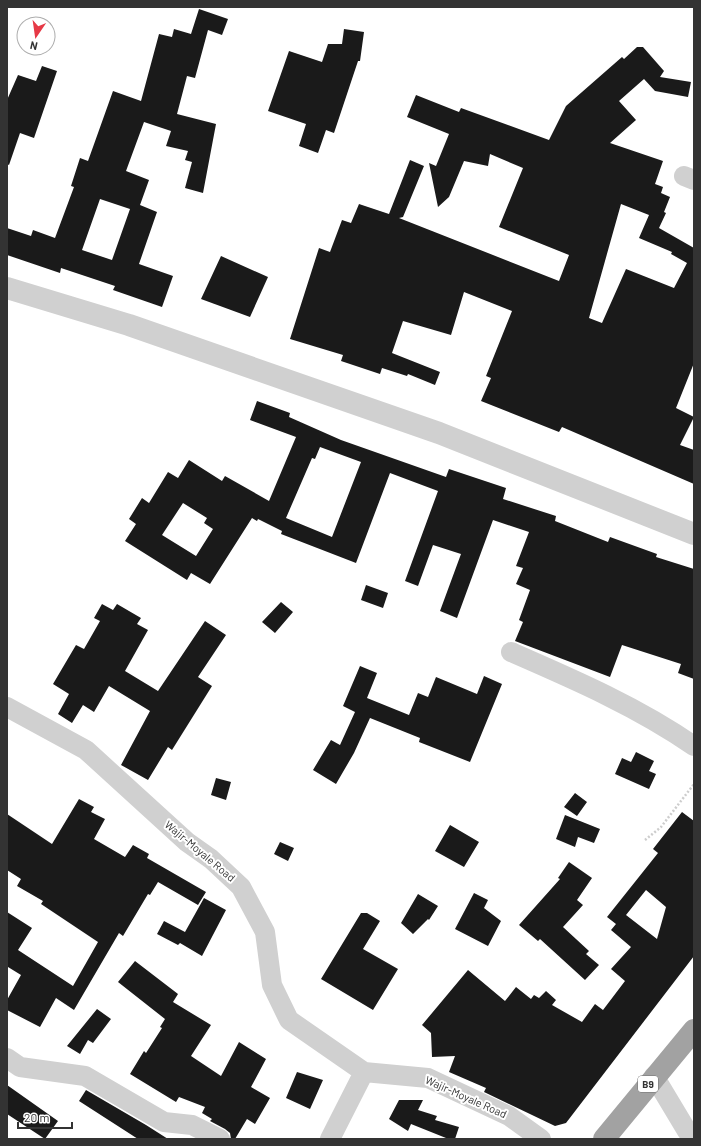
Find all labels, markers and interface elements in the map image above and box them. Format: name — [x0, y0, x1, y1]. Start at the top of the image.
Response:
north arrow — [16, 16, 56, 56]
text: N — [29, 39, 39, 53]
street label: Wajir-Moyale Road — [163, 817, 238, 884]
street label: Wajir-Moyale Road — [424, 1073, 509, 1120]
road number: B9 — [638, 1076, 658, 1092]
scale bar — [18, 1104, 72, 1130]
text: 20 m — [24, 1110, 50, 1124]

